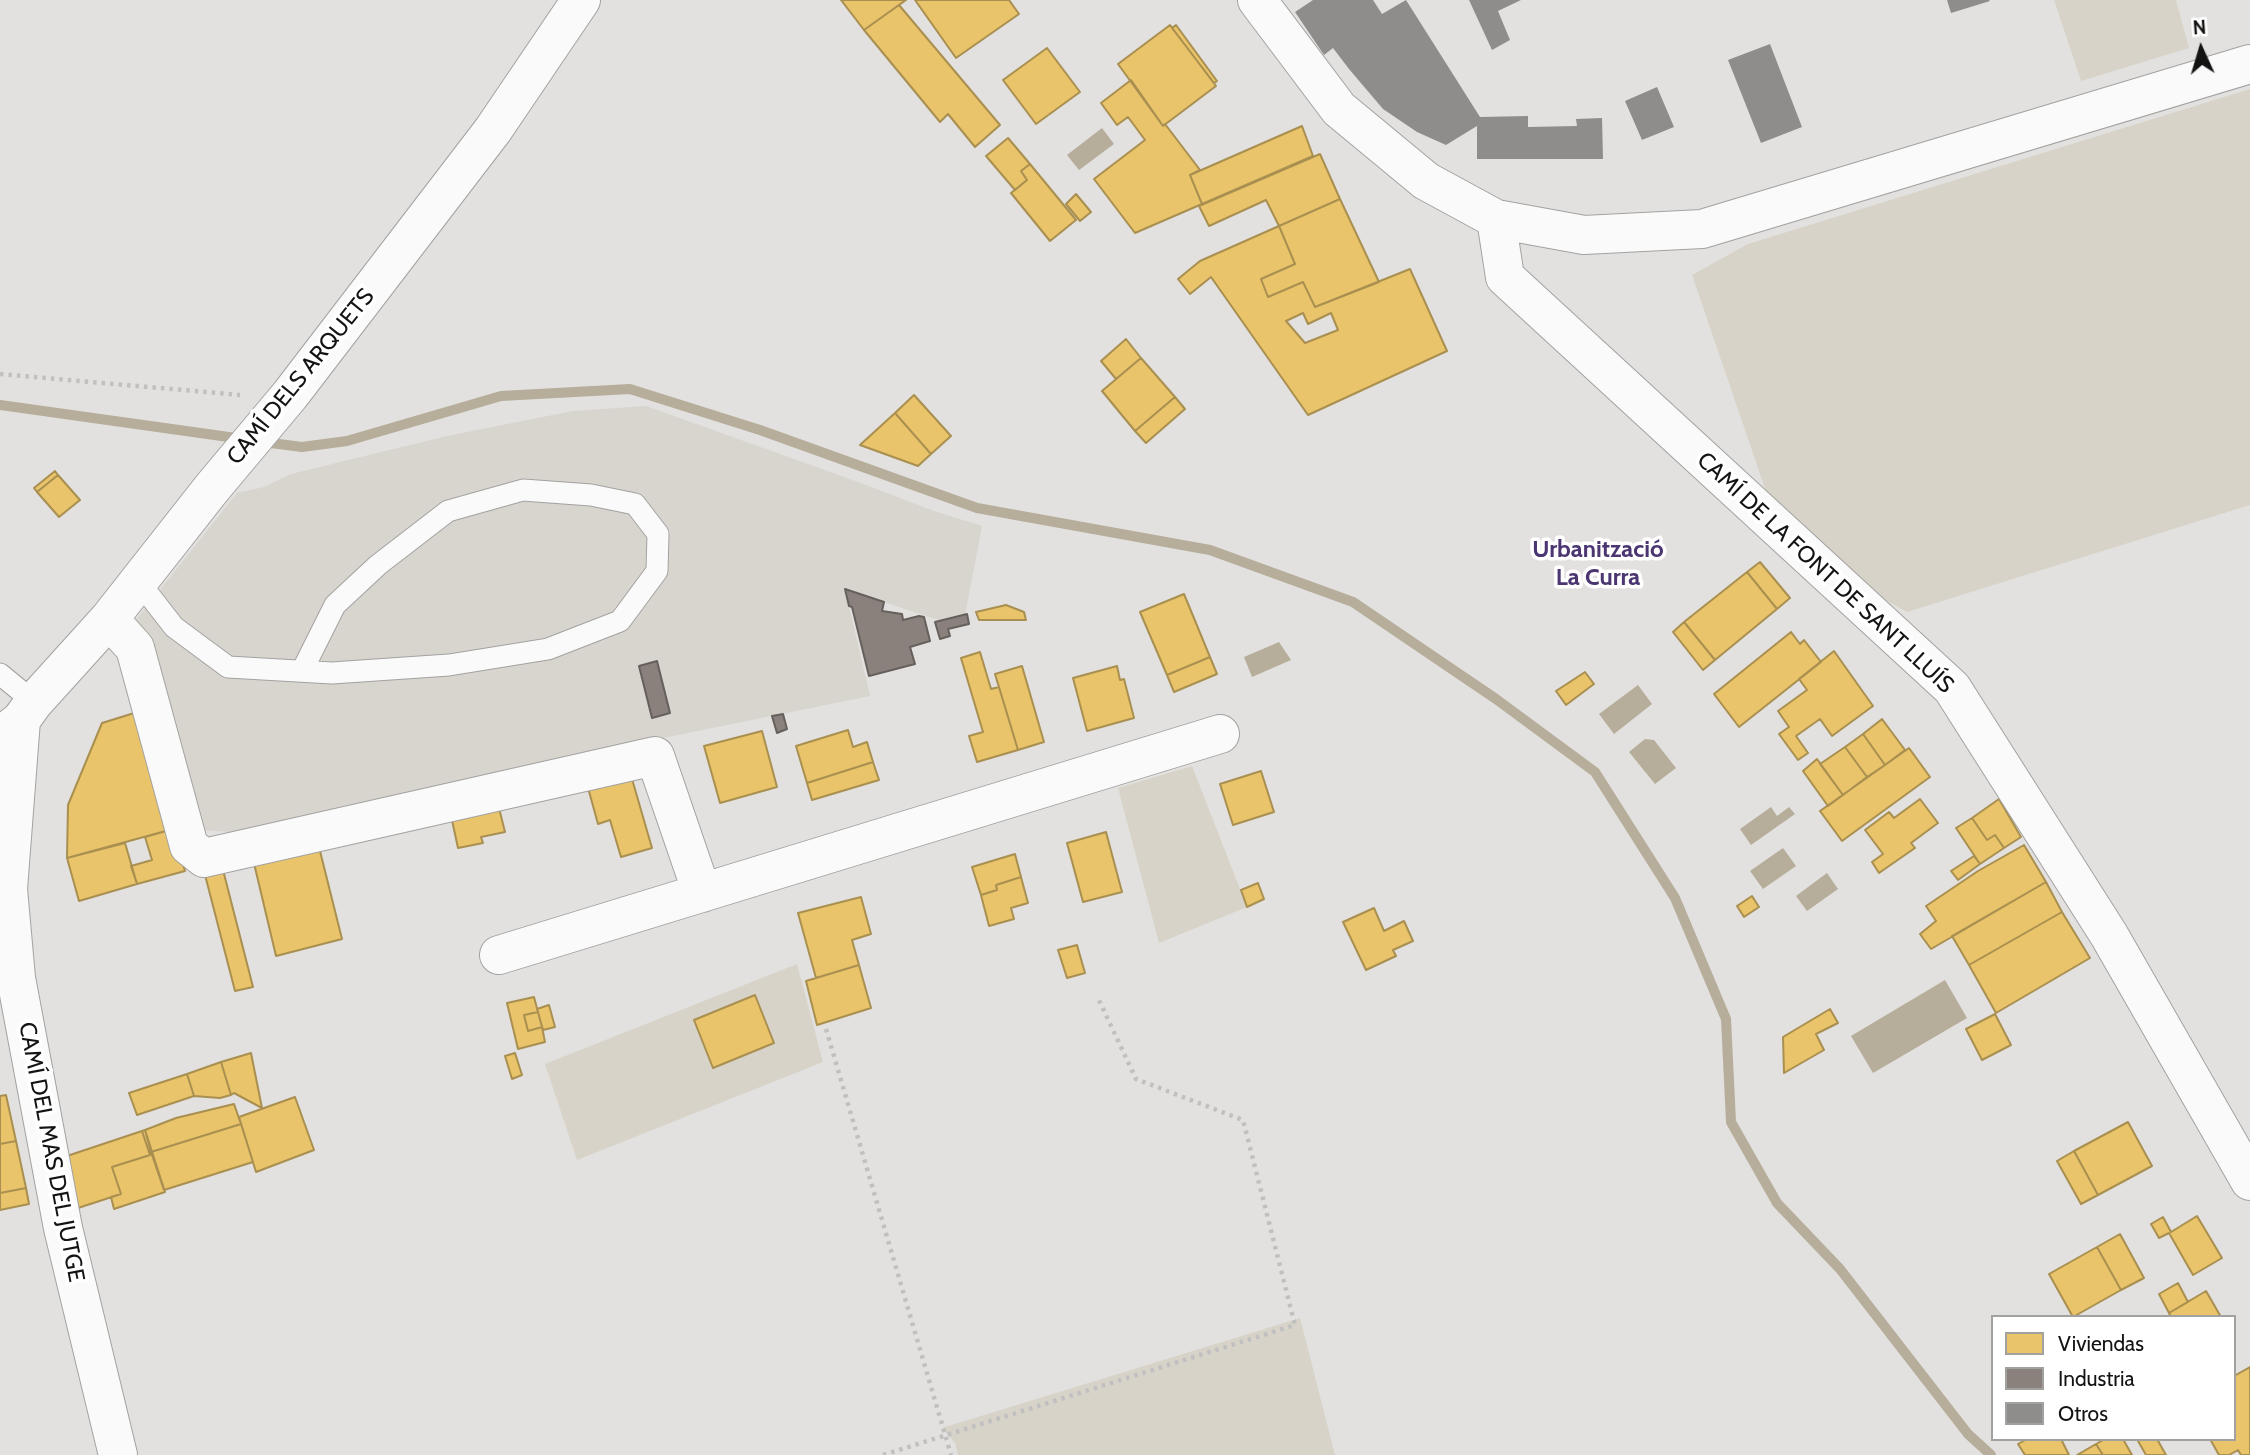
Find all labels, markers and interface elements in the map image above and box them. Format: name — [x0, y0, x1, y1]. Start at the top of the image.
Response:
north arrow — [2166, 14, 2236, 84]
text: N — [2192, 16, 2207, 39]
street label: CAMÍ DELS ARQUETS — [222, 283, 380, 471]
street label: CAMÍ DE LA FONT DE SANT LLUÍS — [1691, 447, 1959, 699]
district label: Urbanització La Curra — [1532, 536, 1664, 592]
street label: CAMÍ DEL MAS DEL JUTGE — [12, 1020, 90, 1284]
legend — [1991, 1315, 2236, 1441]
text: Viviendas — [2058, 1331, 2144, 1356]
text: Industria — [2058, 1366, 2135, 1391]
text: Otros — [2058, 1401, 2108, 1426]

